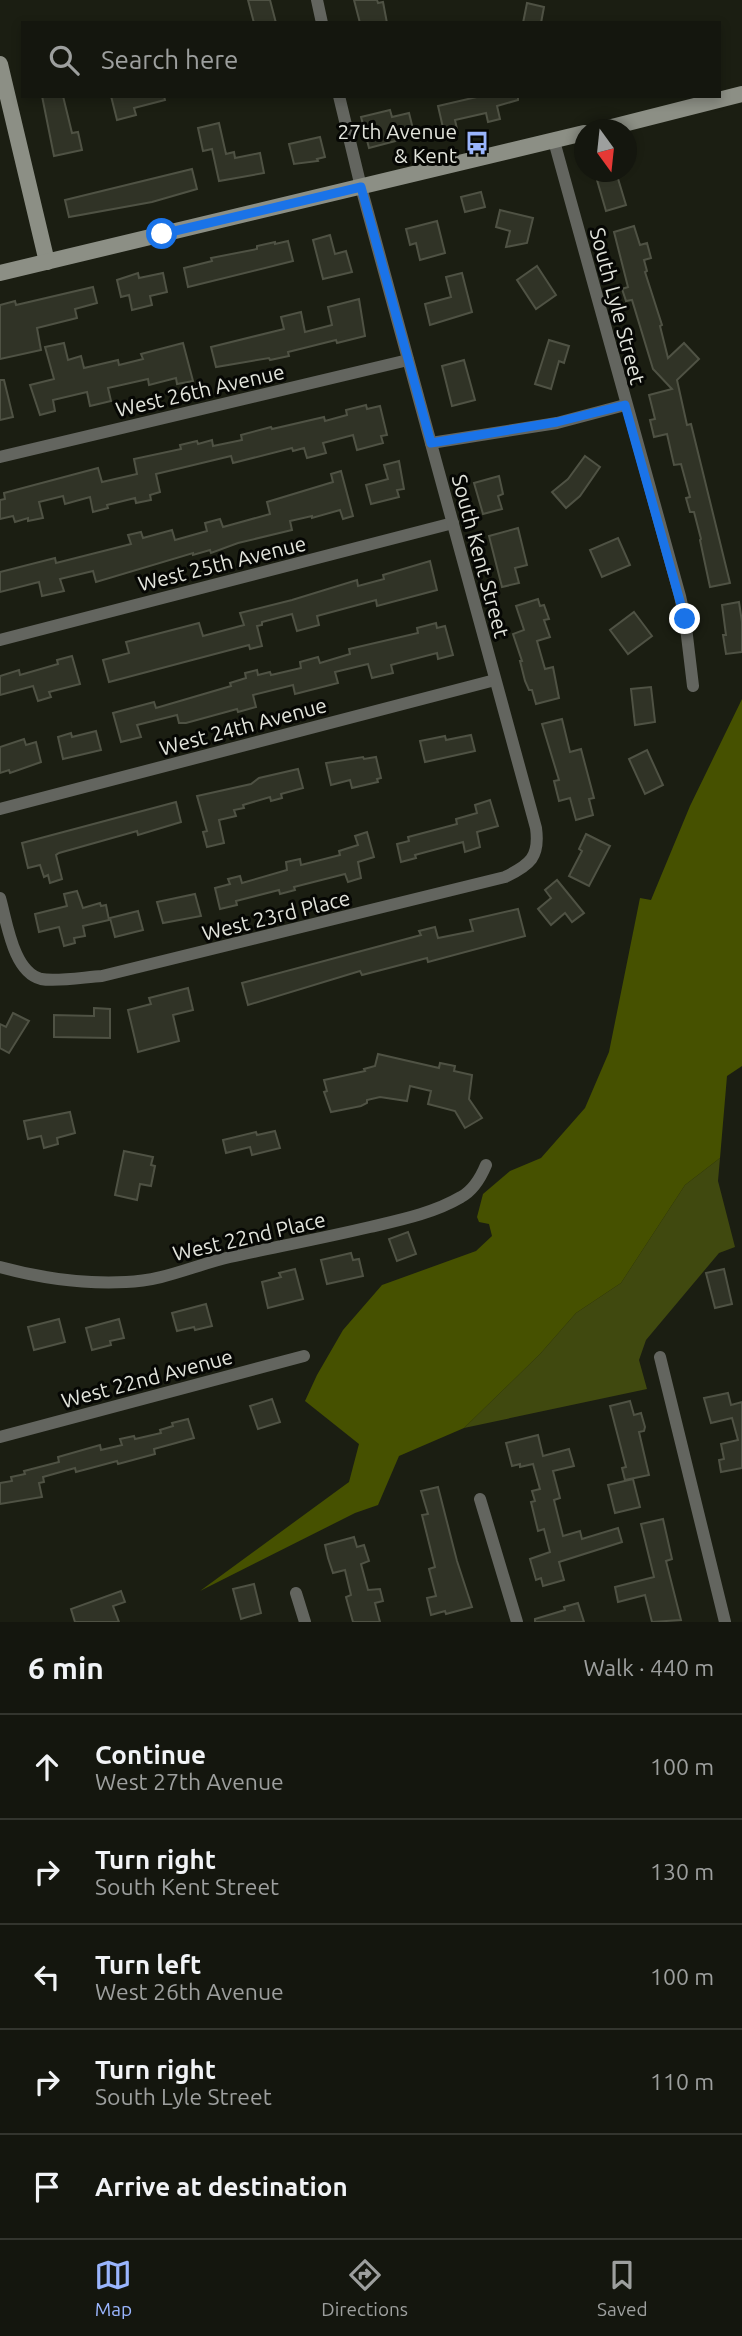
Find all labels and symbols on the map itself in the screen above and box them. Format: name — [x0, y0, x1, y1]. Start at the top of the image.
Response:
place label: 27th Avenue & Kent — [338, 119, 457, 167]
north arrow — [574, 119, 637, 182]
bus stop icon: 27th Avenue & Kent — [463, 129, 491, 157]
route start — [146, 218, 177, 249]
street label: South Lyle Street — [586, 225, 650, 387]
street label: West 26th Avenue — [113, 359, 287, 421]
street label: South Kent Street — [448, 472, 514, 640]
street label: West 25th Avenue — [135, 531, 309, 595]
route end — [669, 603, 700, 634]
street label: West 24th Avenue — [157, 692, 329, 760]
street label: West 23rd Place — [199, 885, 353, 945]
street label: West 22nd Place — [170, 1207, 328, 1265]
street label: West 22nd Avenue — [59, 1344, 235, 1412]

